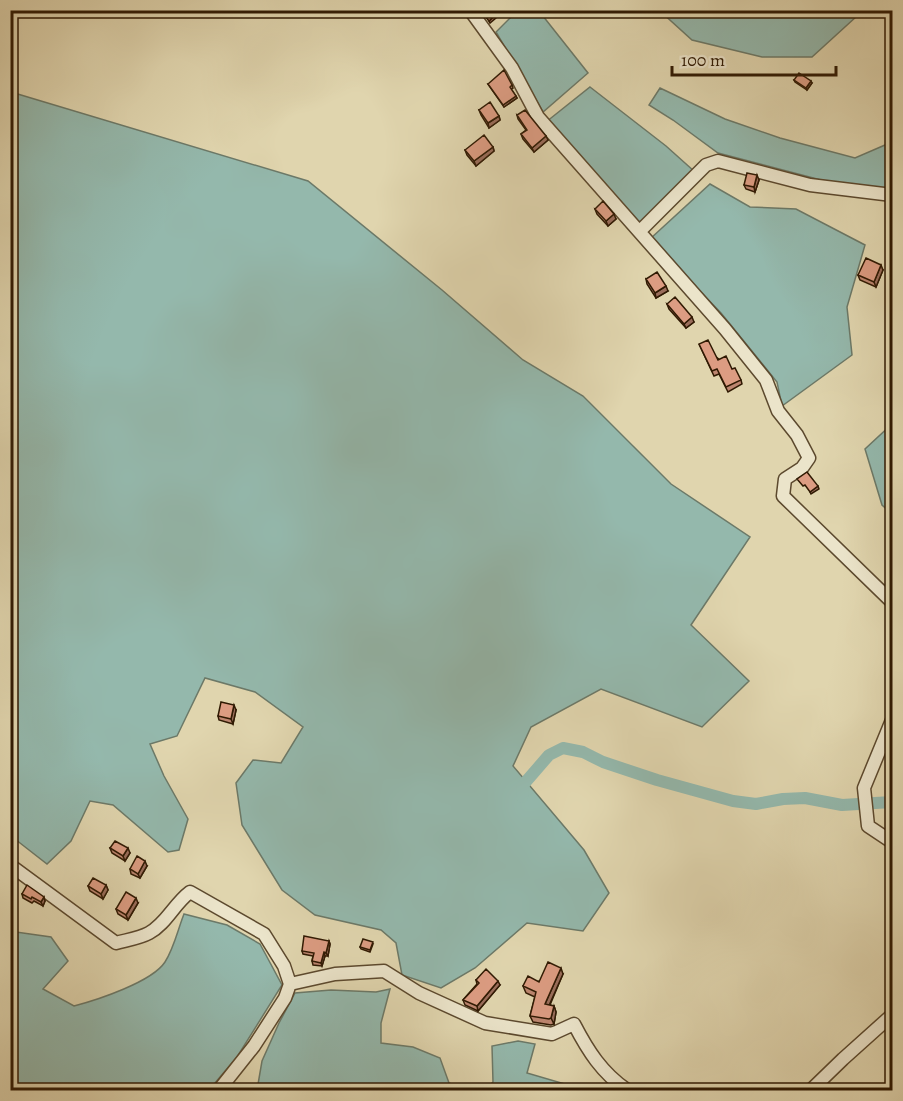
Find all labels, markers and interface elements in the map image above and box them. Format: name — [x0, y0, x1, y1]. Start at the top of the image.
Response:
scale bar — [672, 39, 836, 77]
text: 100 m — [681, 48, 725, 72]

